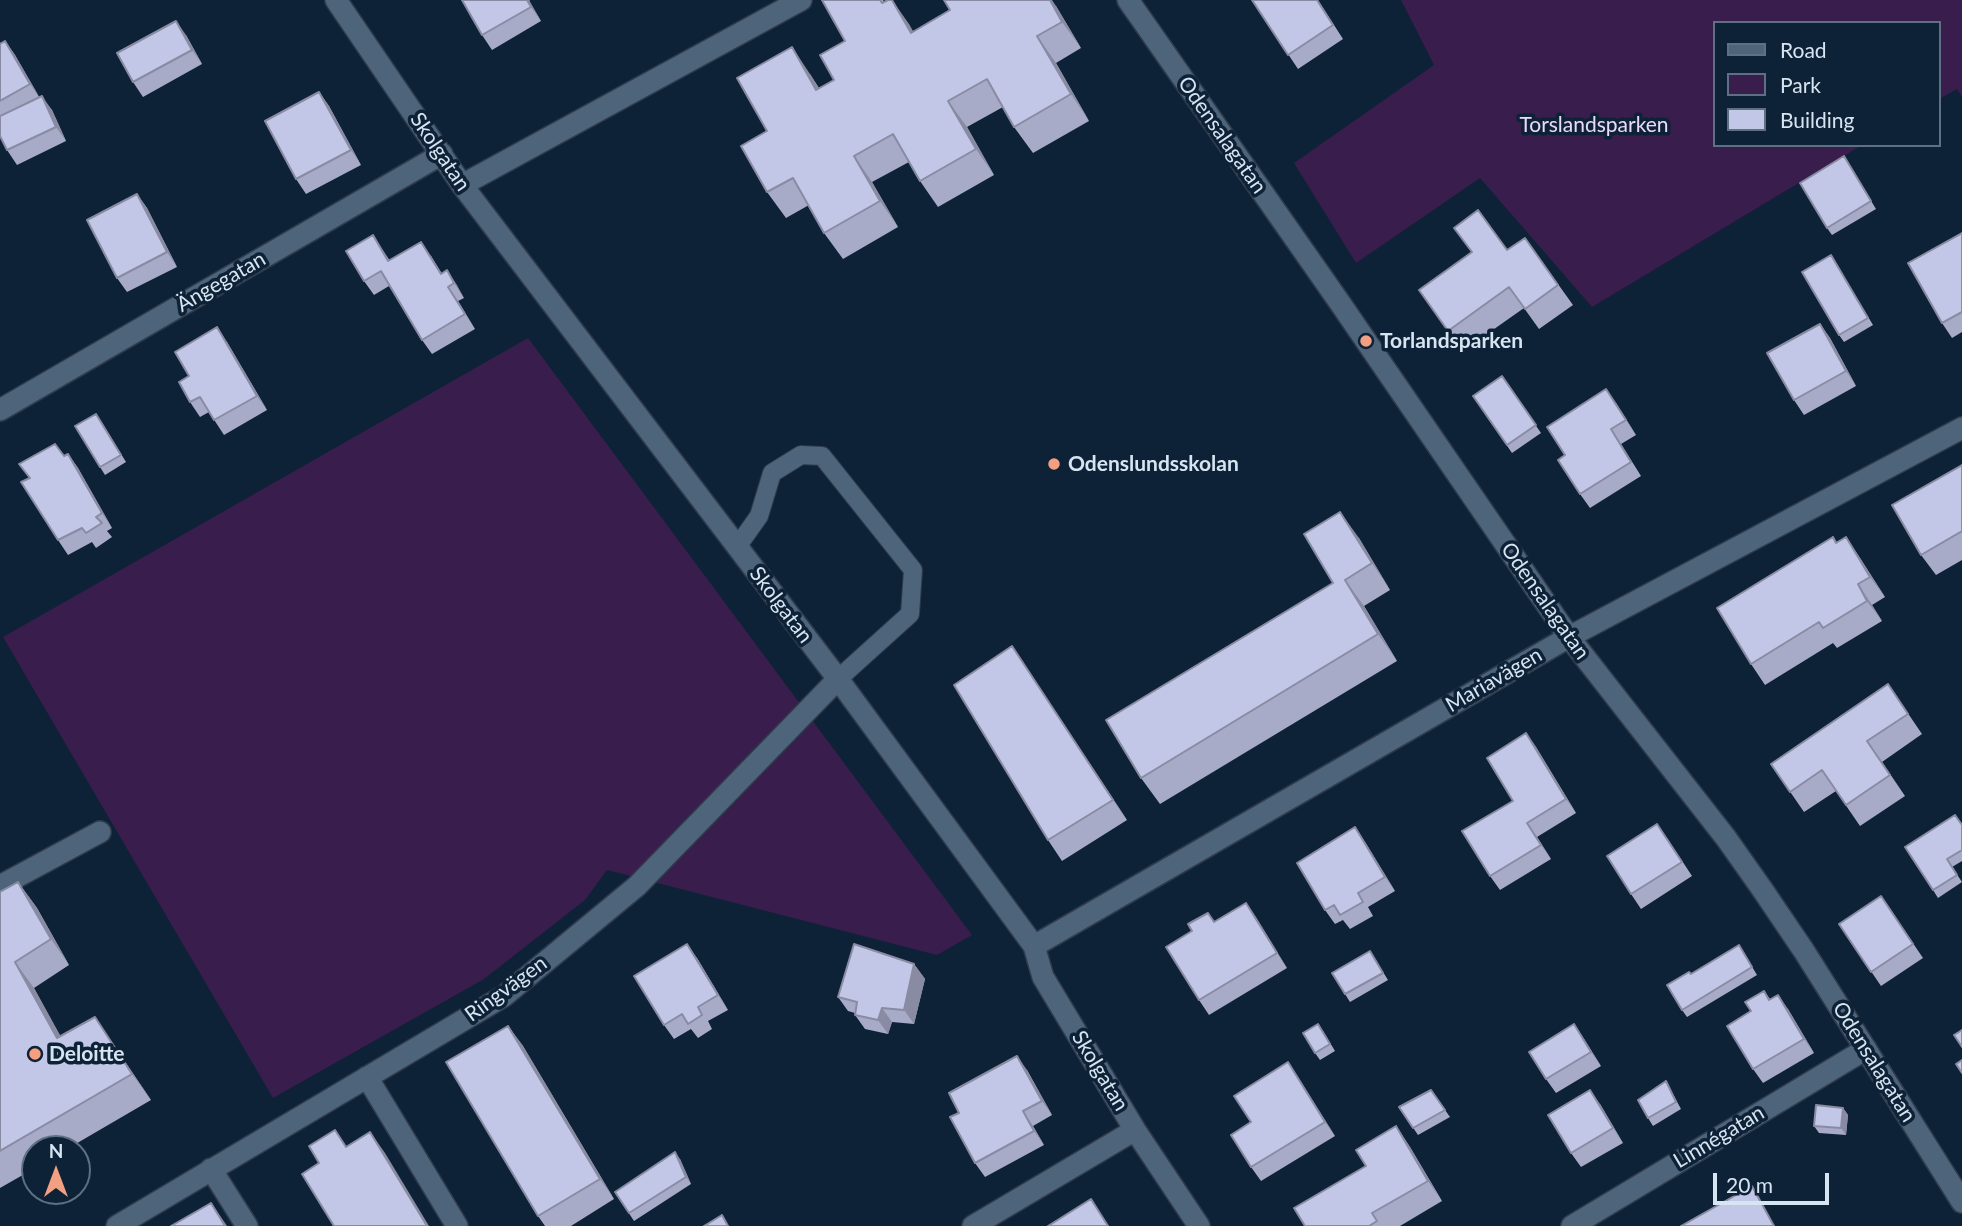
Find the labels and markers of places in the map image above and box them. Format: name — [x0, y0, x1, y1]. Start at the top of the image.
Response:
place label: Torlandsparken — [1380, 328, 1523, 354]
marker: Torlandsparken — [1358, 333, 1374, 349]
place label: Odenslundsskolan — [1068, 451, 1239, 477]
marker: Odenslundsskolan — [1046, 456, 1062, 472]
place label: Deloitte — [49, 1041, 125, 1067]
marker: Deloitte — [27, 1046, 43, 1062]

